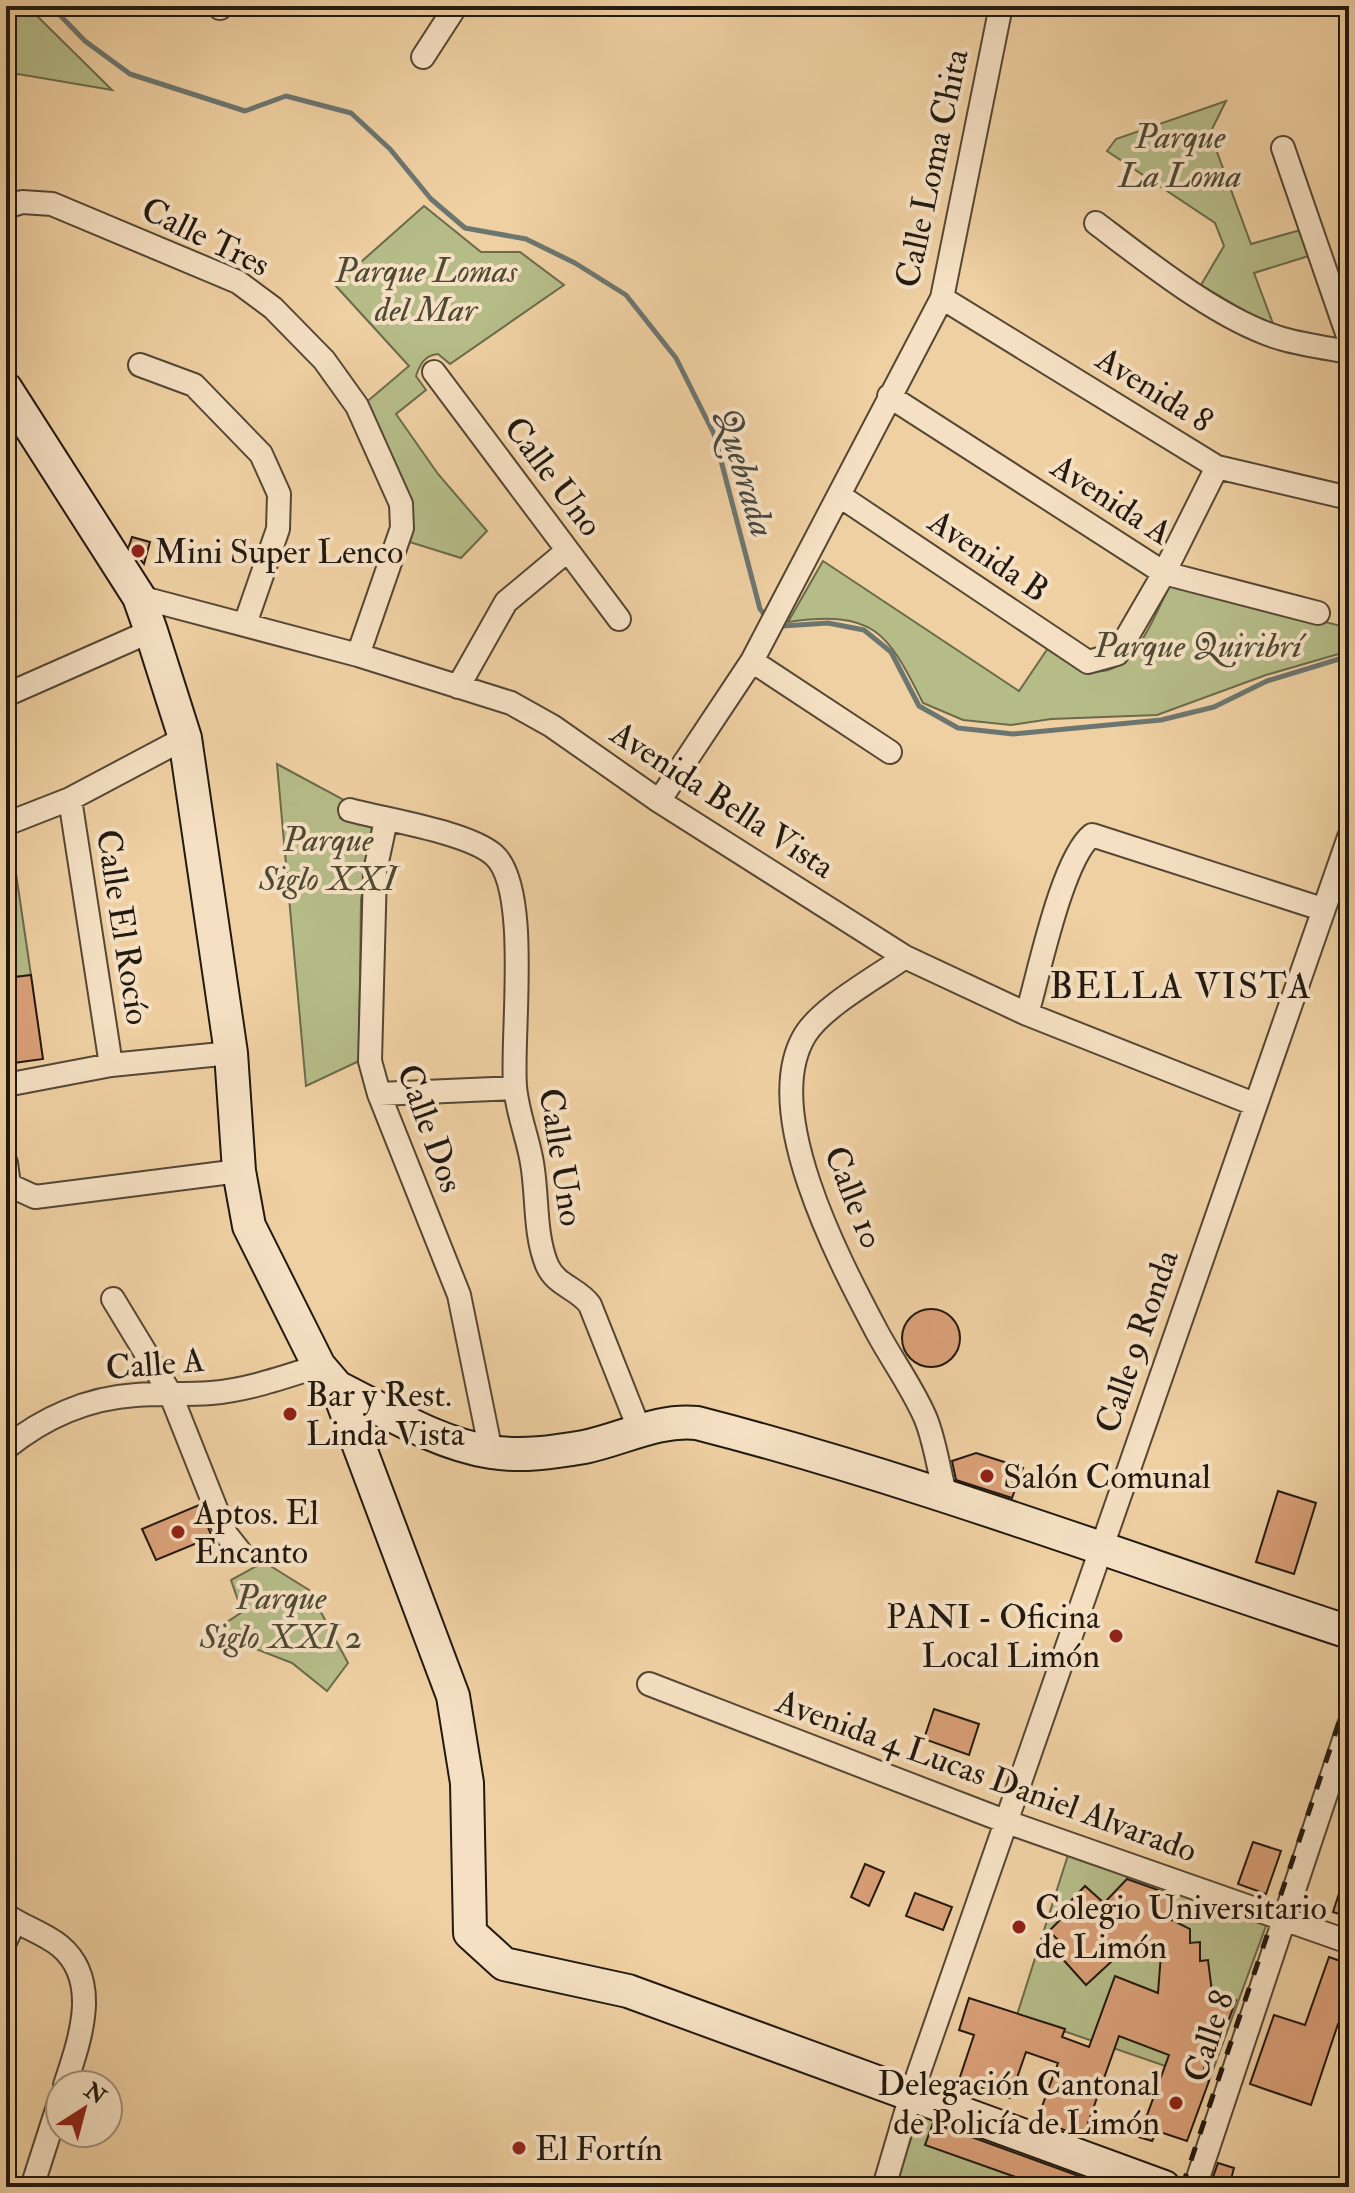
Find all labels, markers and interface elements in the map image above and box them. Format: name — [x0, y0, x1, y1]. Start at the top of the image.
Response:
street label: Calle Loma Chita — [886, 44, 979, 291]
park label: Parque La Loma — [1116, 116, 1242, 198]
street label: Calle Tres — [134, 188, 277, 287]
park label: Parque Lomas del Mar — [334, 250, 518, 332]
street label: Avenida 8 — [1087, 337, 1221, 443]
water label: Quebrada — [703, 402, 785, 543]
street label: Calle Uno — [494, 409, 612, 545]
street label: Avenida A — [1042, 445, 1180, 555]
street label: Avenida B — [919, 500, 1057, 612]
place label: Mini Super Lenco — [154, 531, 404, 574]
marker: Mini Super Lenco — [129, 542, 147, 560]
park label: Parque Quiribrí — [1093, 625, 1307, 668]
street label: Avenida Bella Vista — [601, 711, 843, 889]
park label: Parque Siglo XXI — [258, 819, 401, 901]
street label: Calle El Rocío — [86, 827, 159, 1028]
district label: BELLA VISTA — [1050, 964, 1313, 1009]
street label: Calle Dos — [387, 1059, 473, 1198]
street label: Calle Uno — [528, 1085, 593, 1229]
street label: Calle 10 — [814, 1140, 894, 1255]
street label: Calle 9 Ronda — [1086, 1243, 1189, 1439]
street label: Calle A — [104, 1339, 207, 1390]
place label: Bar y Rest. Linda Vista — [306, 1374, 466, 1456]
marker: Bar y Rest. Linda Vista — [281, 1405, 299, 1423]
place label: Salón Comunal — [1003, 1456, 1211, 1499]
marker: Salón Comunal — [978, 1467, 996, 1485]
place label: Aptos. El Encanto — [193, 1492, 319, 1574]
marker: Aptos. El Encanto — [169, 1523, 187, 1541]
park label: Parque Siglo XXI 2 — [199, 1577, 362, 1659]
place label: PANI - Oficina Local Limón — [886, 1596, 1101, 1678]
marker: PANI - Oficina Local Limón — [1107, 1627, 1125, 1645]
street label: Avenida 4 Lucas Daniel Alvarado — [769, 1680, 1203, 1873]
place label: Colegio Universitario de Limón — [1035, 1887, 1327, 1969]
marker: Colegio Universitario de Limón — [1010, 1918, 1028, 1936]
street label: Calle 8 — [1175, 1985, 1244, 2088]
place label: Delegación Cantonal de Policía de Limón — [877, 2063, 1160, 2145]
north arrow — [44, 2069, 124, 2149]
text: N — [78, 2076, 112, 2111]
marker: Delegación Cantonal de Policía de Limón — [1167, 2094, 1185, 2112]
place label: El Fortín — [535, 2128, 663, 2171]
marker: El Fortín — [510, 2139, 528, 2157]

